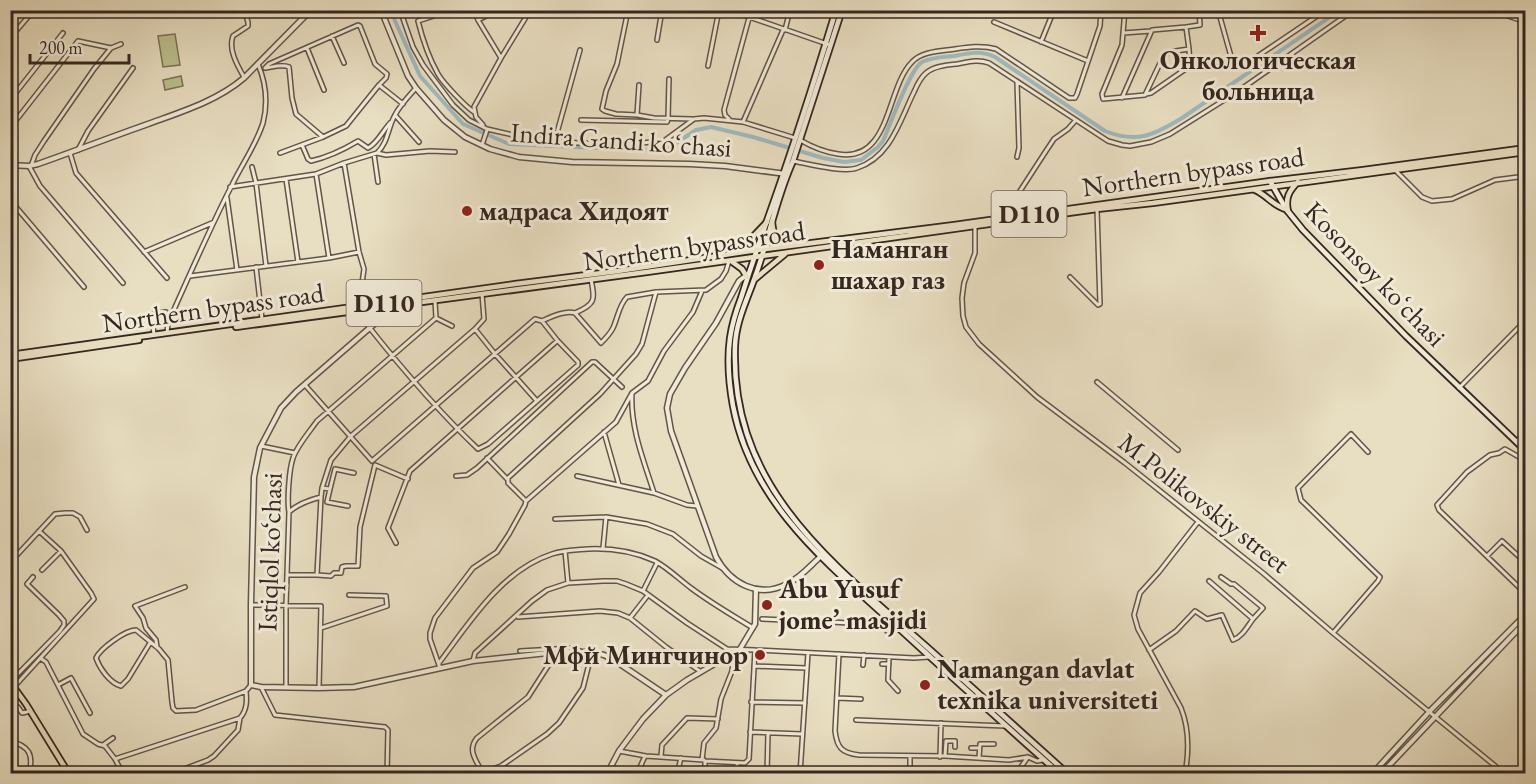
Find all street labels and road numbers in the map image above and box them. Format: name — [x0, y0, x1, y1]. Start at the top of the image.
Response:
street label: Indira Gandi koʻchasi — [509, 114, 733, 165]
street label: Northern bypass road — [1080, 139, 1306, 204]
road number: D110 — [992, 191, 1066, 237]
street label: Kosonsoy koʻchasi — [1297, 193, 1454, 354]
street label: Northern bypass road — [581, 213, 807, 278]
street label: Northern bypass road — [100, 275, 326, 340]
road number: D110 — [346, 280, 422, 326]
street label: M.Polikovskiy street — [1111, 425, 1298, 581]
street label: Istiqlol ko‘chasi — [249, 472, 290, 632]

